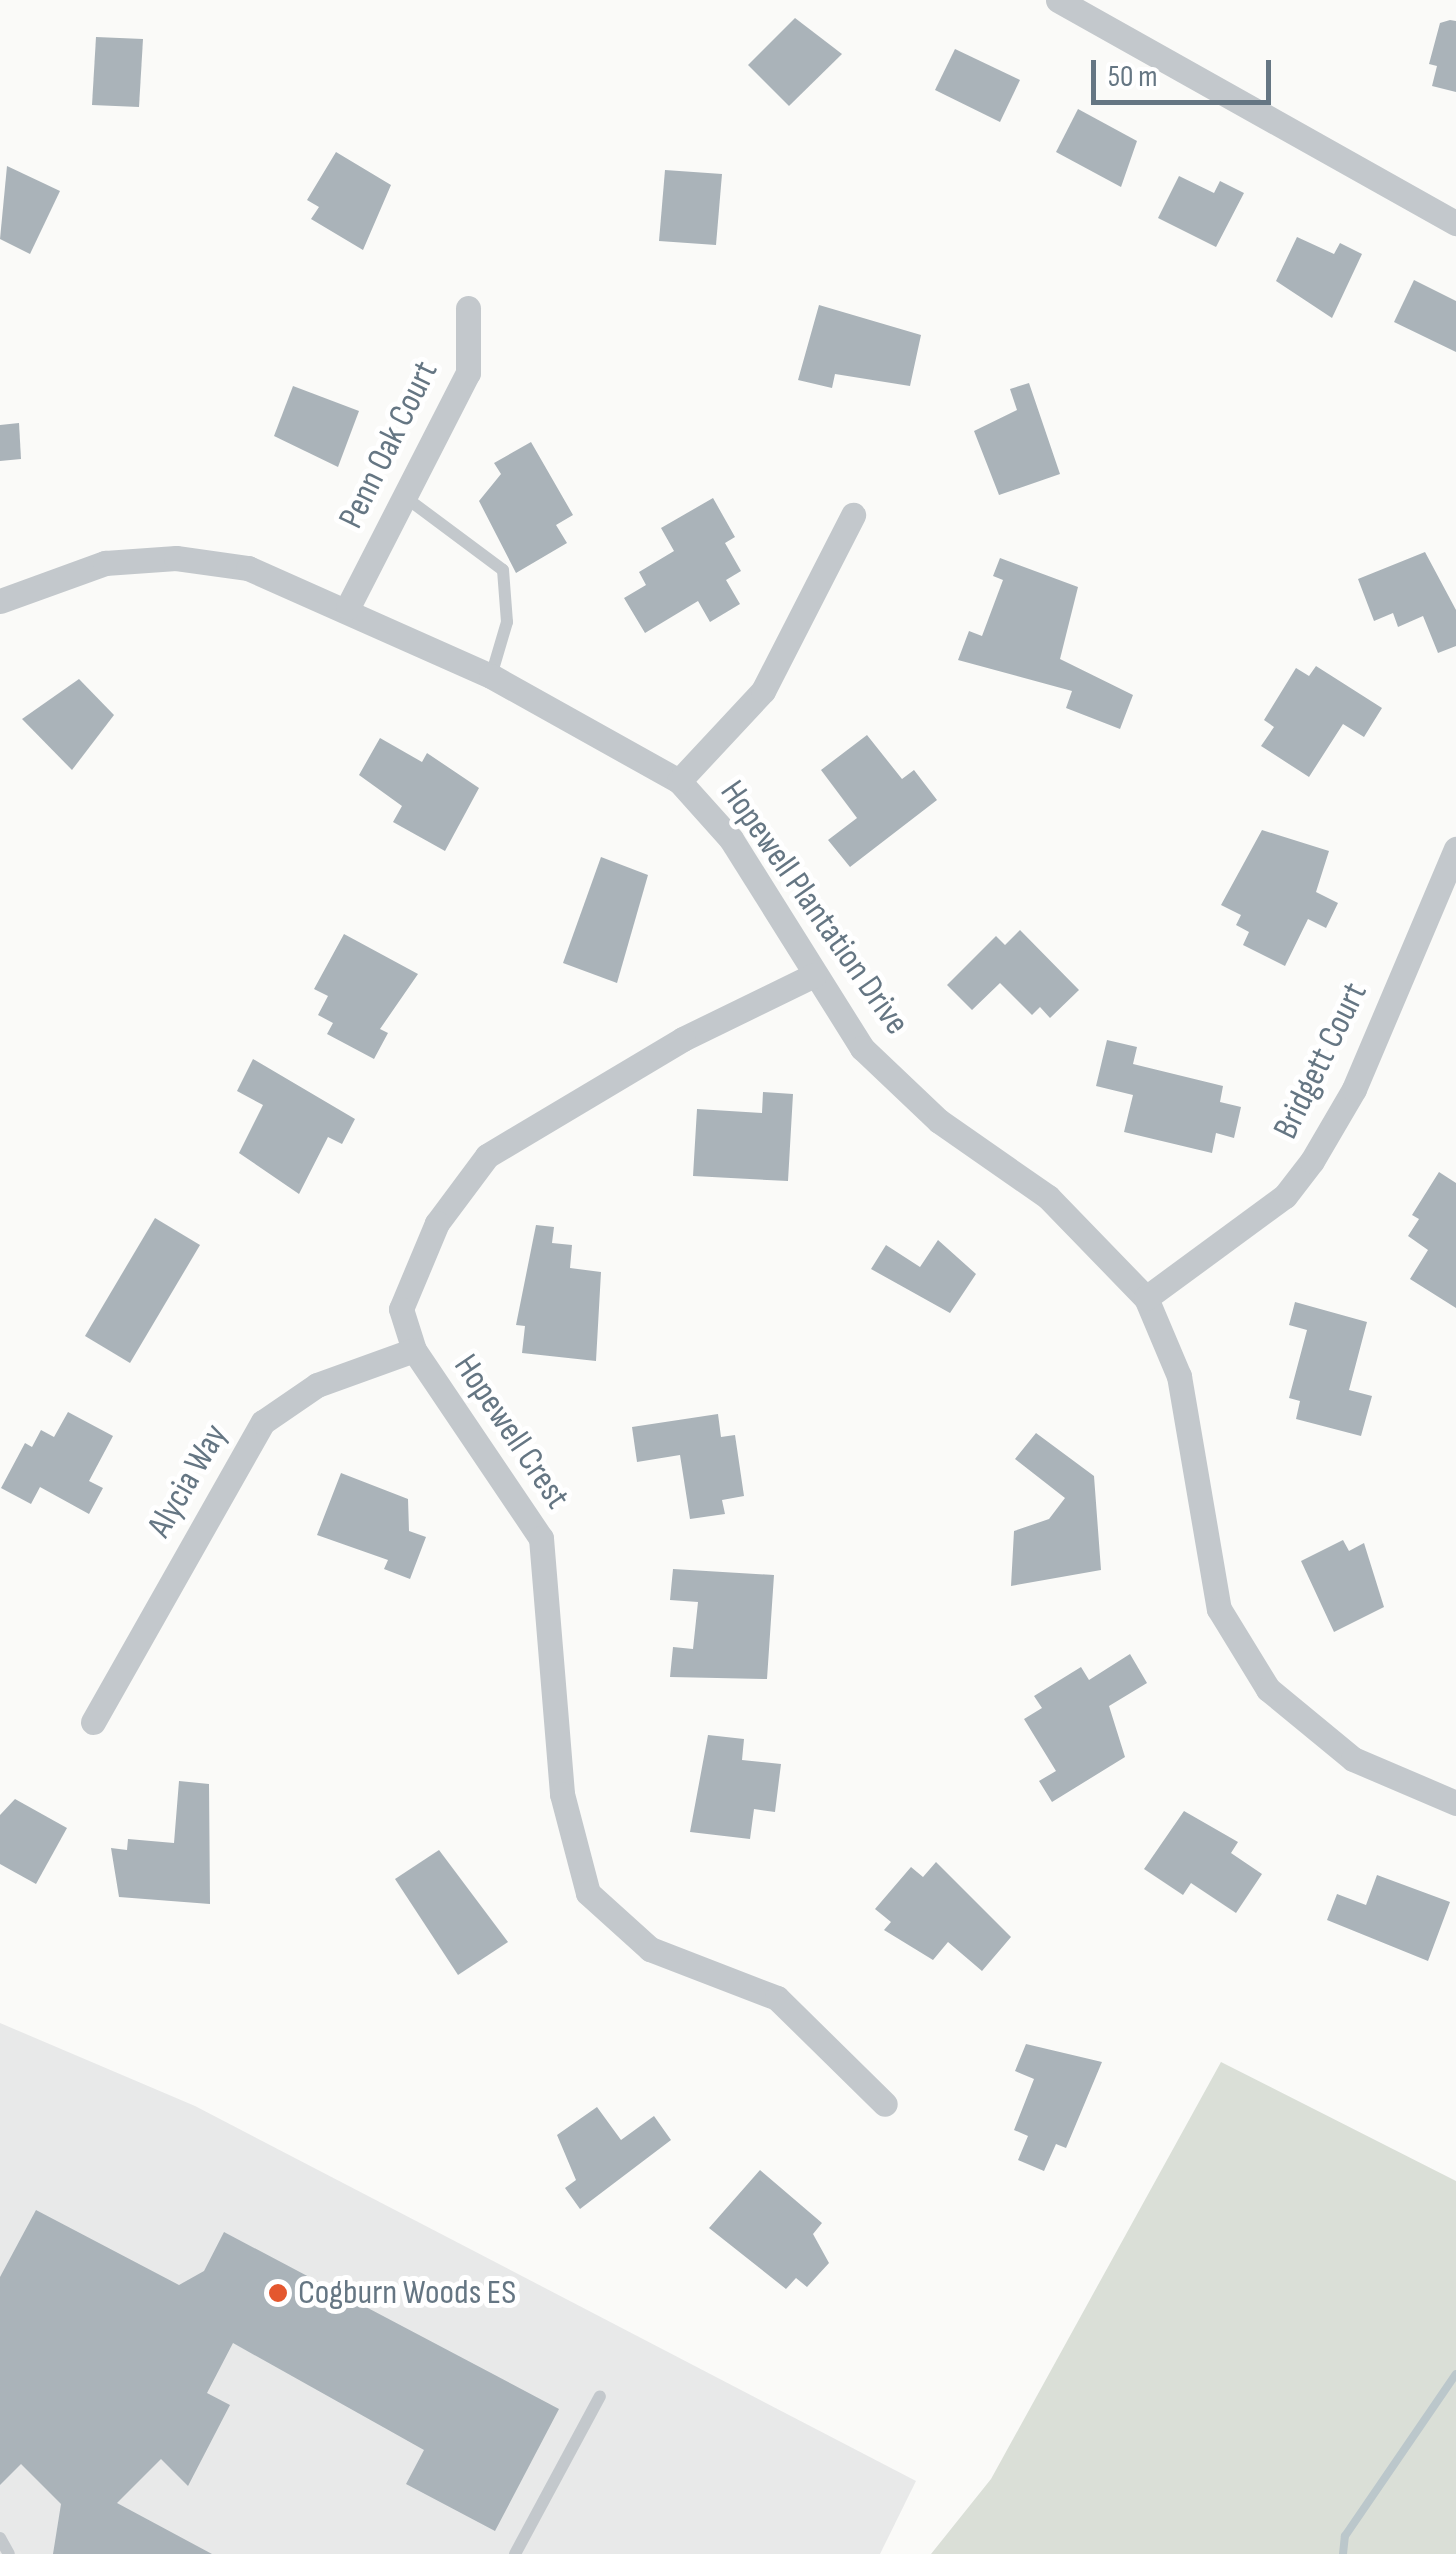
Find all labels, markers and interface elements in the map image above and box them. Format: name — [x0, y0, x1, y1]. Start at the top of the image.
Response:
scale bar — [1096, 40, 1276, 102]
text: 50 m — [1108, 59, 1157, 95]
street label: Penn Oak Court — [331, 355, 447, 535]
street label: Hopewell Plantation Drive — [711, 773, 917, 1043]
street label: Bridgett Court — [1265, 976, 1377, 1146]
street label: Hopewell Crest — [444, 1347, 578, 1517]
street label: Alycia Way — [139, 1417, 237, 1545]
place label: Cogburn Woods ES — [298, 2272, 516, 2314]
marker: Cogburn Woods ES — [267, 2282, 289, 2304]

